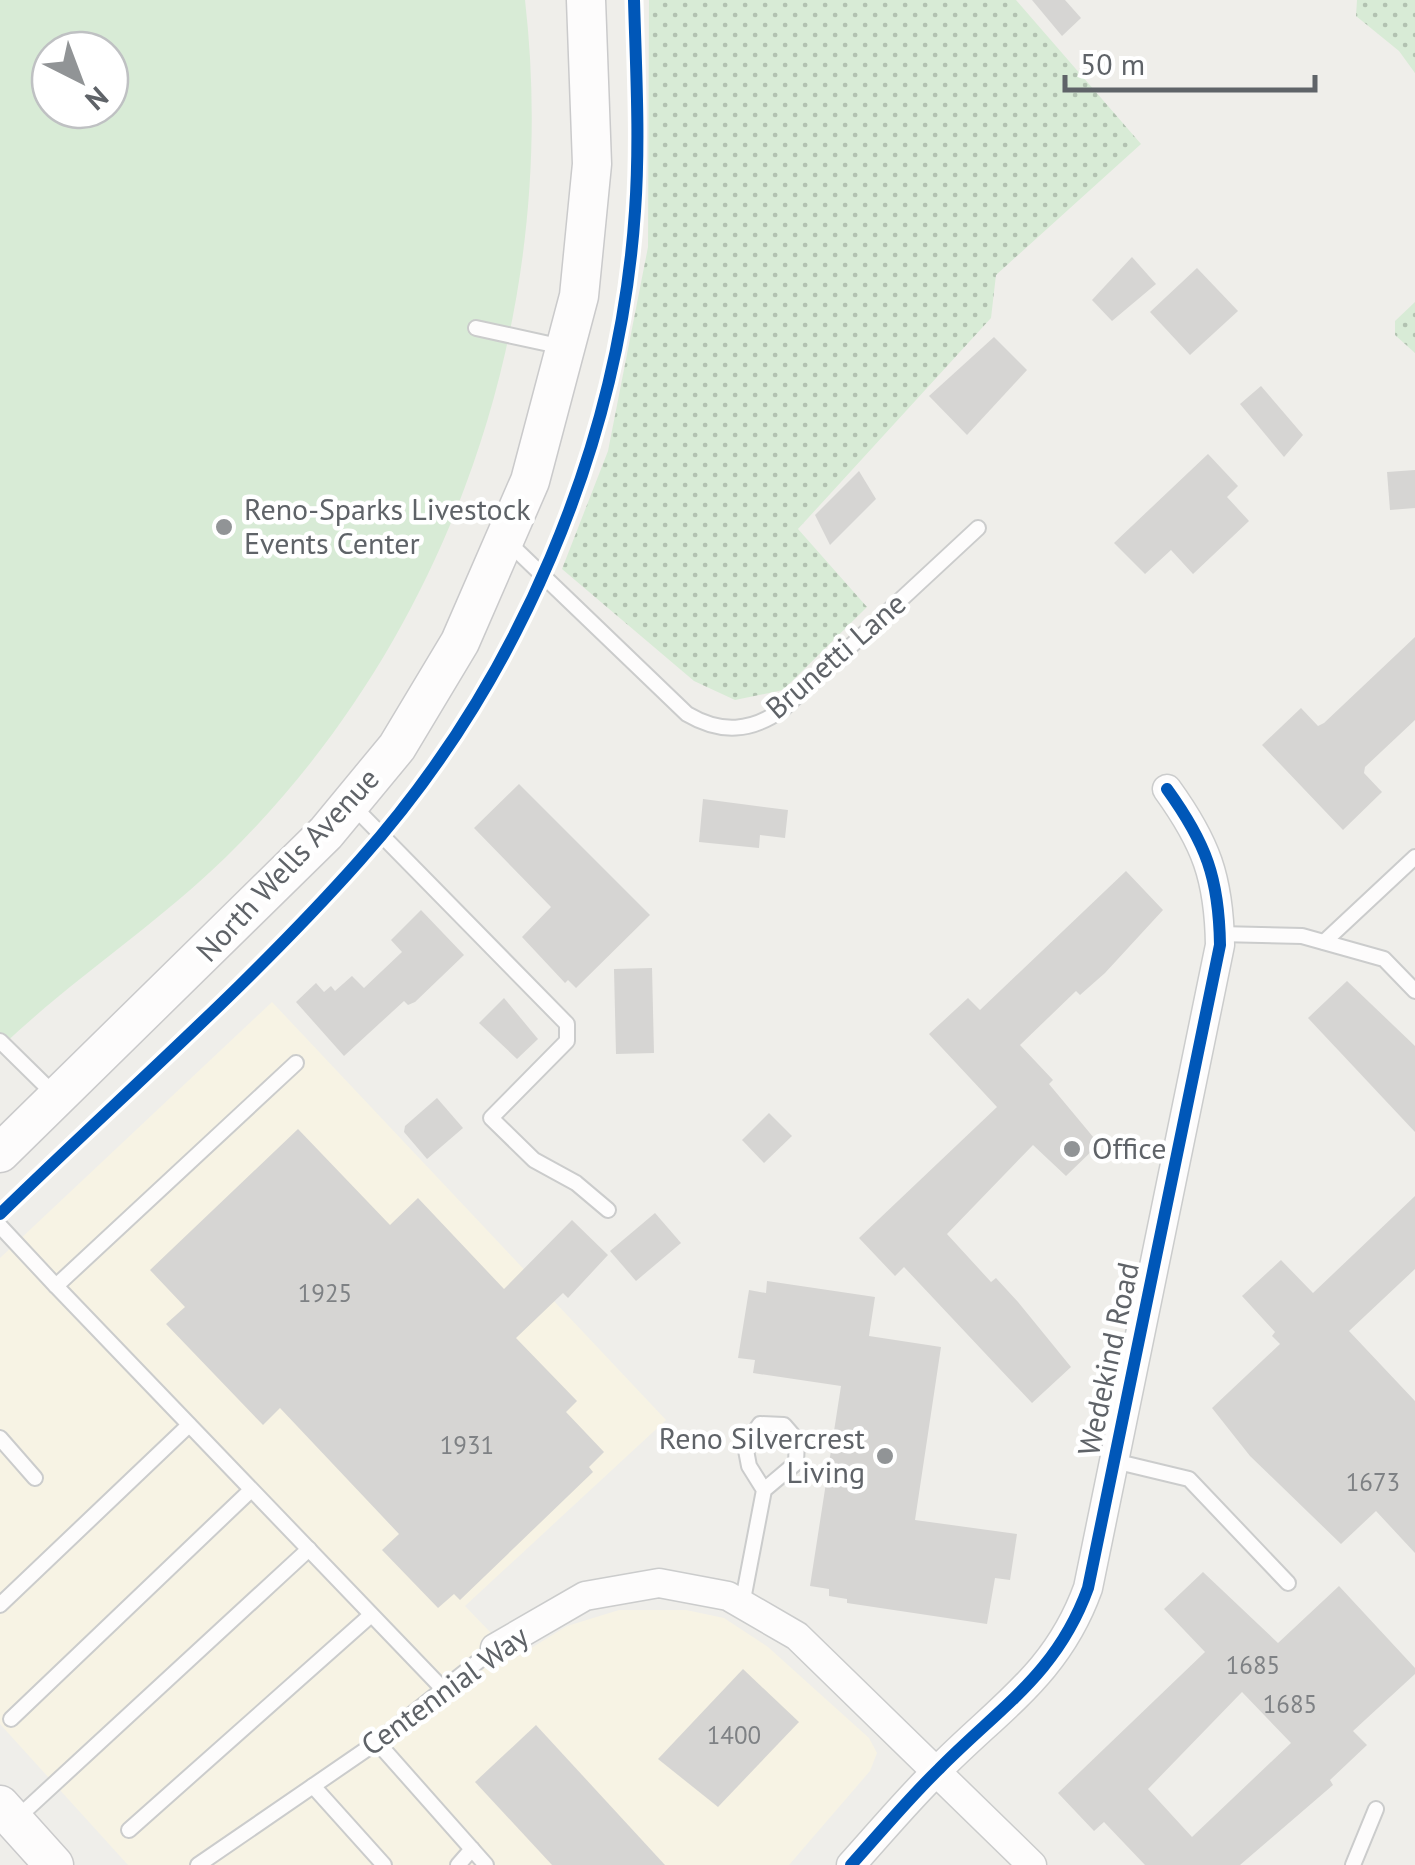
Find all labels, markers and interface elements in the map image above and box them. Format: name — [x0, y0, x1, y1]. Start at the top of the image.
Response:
north arrow — [30, 30, 130, 130]
scale bar — [1065, 30, 1315, 92]
text: 50 m — [1080, 44, 1145, 83]
text: N — [78, 79, 116, 119]
place label: Reno-Sparks Livestock Events Center — [244, 489, 531, 562]
marker: Reno-Sparks Livestock Events Center — [213, 516, 235, 538]
street label: Brunetti Lane — [757, 583, 913, 726]
street label: North Wells Avenue — [187, 759, 387, 969]
place label: Office — [1092, 1128, 1166, 1167]
marker: Office — [1061, 1138, 1083, 1160]
street label: Wedekind Road — [1068, 1258, 1147, 1459]
house number: 1925 — [298, 1277, 352, 1309]
place label: Reno Silvercrest Living — [659, 1418, 865, 1491]
house number: 1931 — [440, 1429, 494, 1461]
marker: Reno Silvercrest Living — [874, 1445, 896, 1467]
house number: 1673 — [1346, 1466, 1400, 1498]
street label: Centennial Way — [353, 1616, 535, 1764]
house number: 1685 — [1226, 1649, 1280, 1681]
house number: 1685 — [1263, 1688, 1317, 1720]
house number: 1400 — [707, 1719, 761, 1751]

